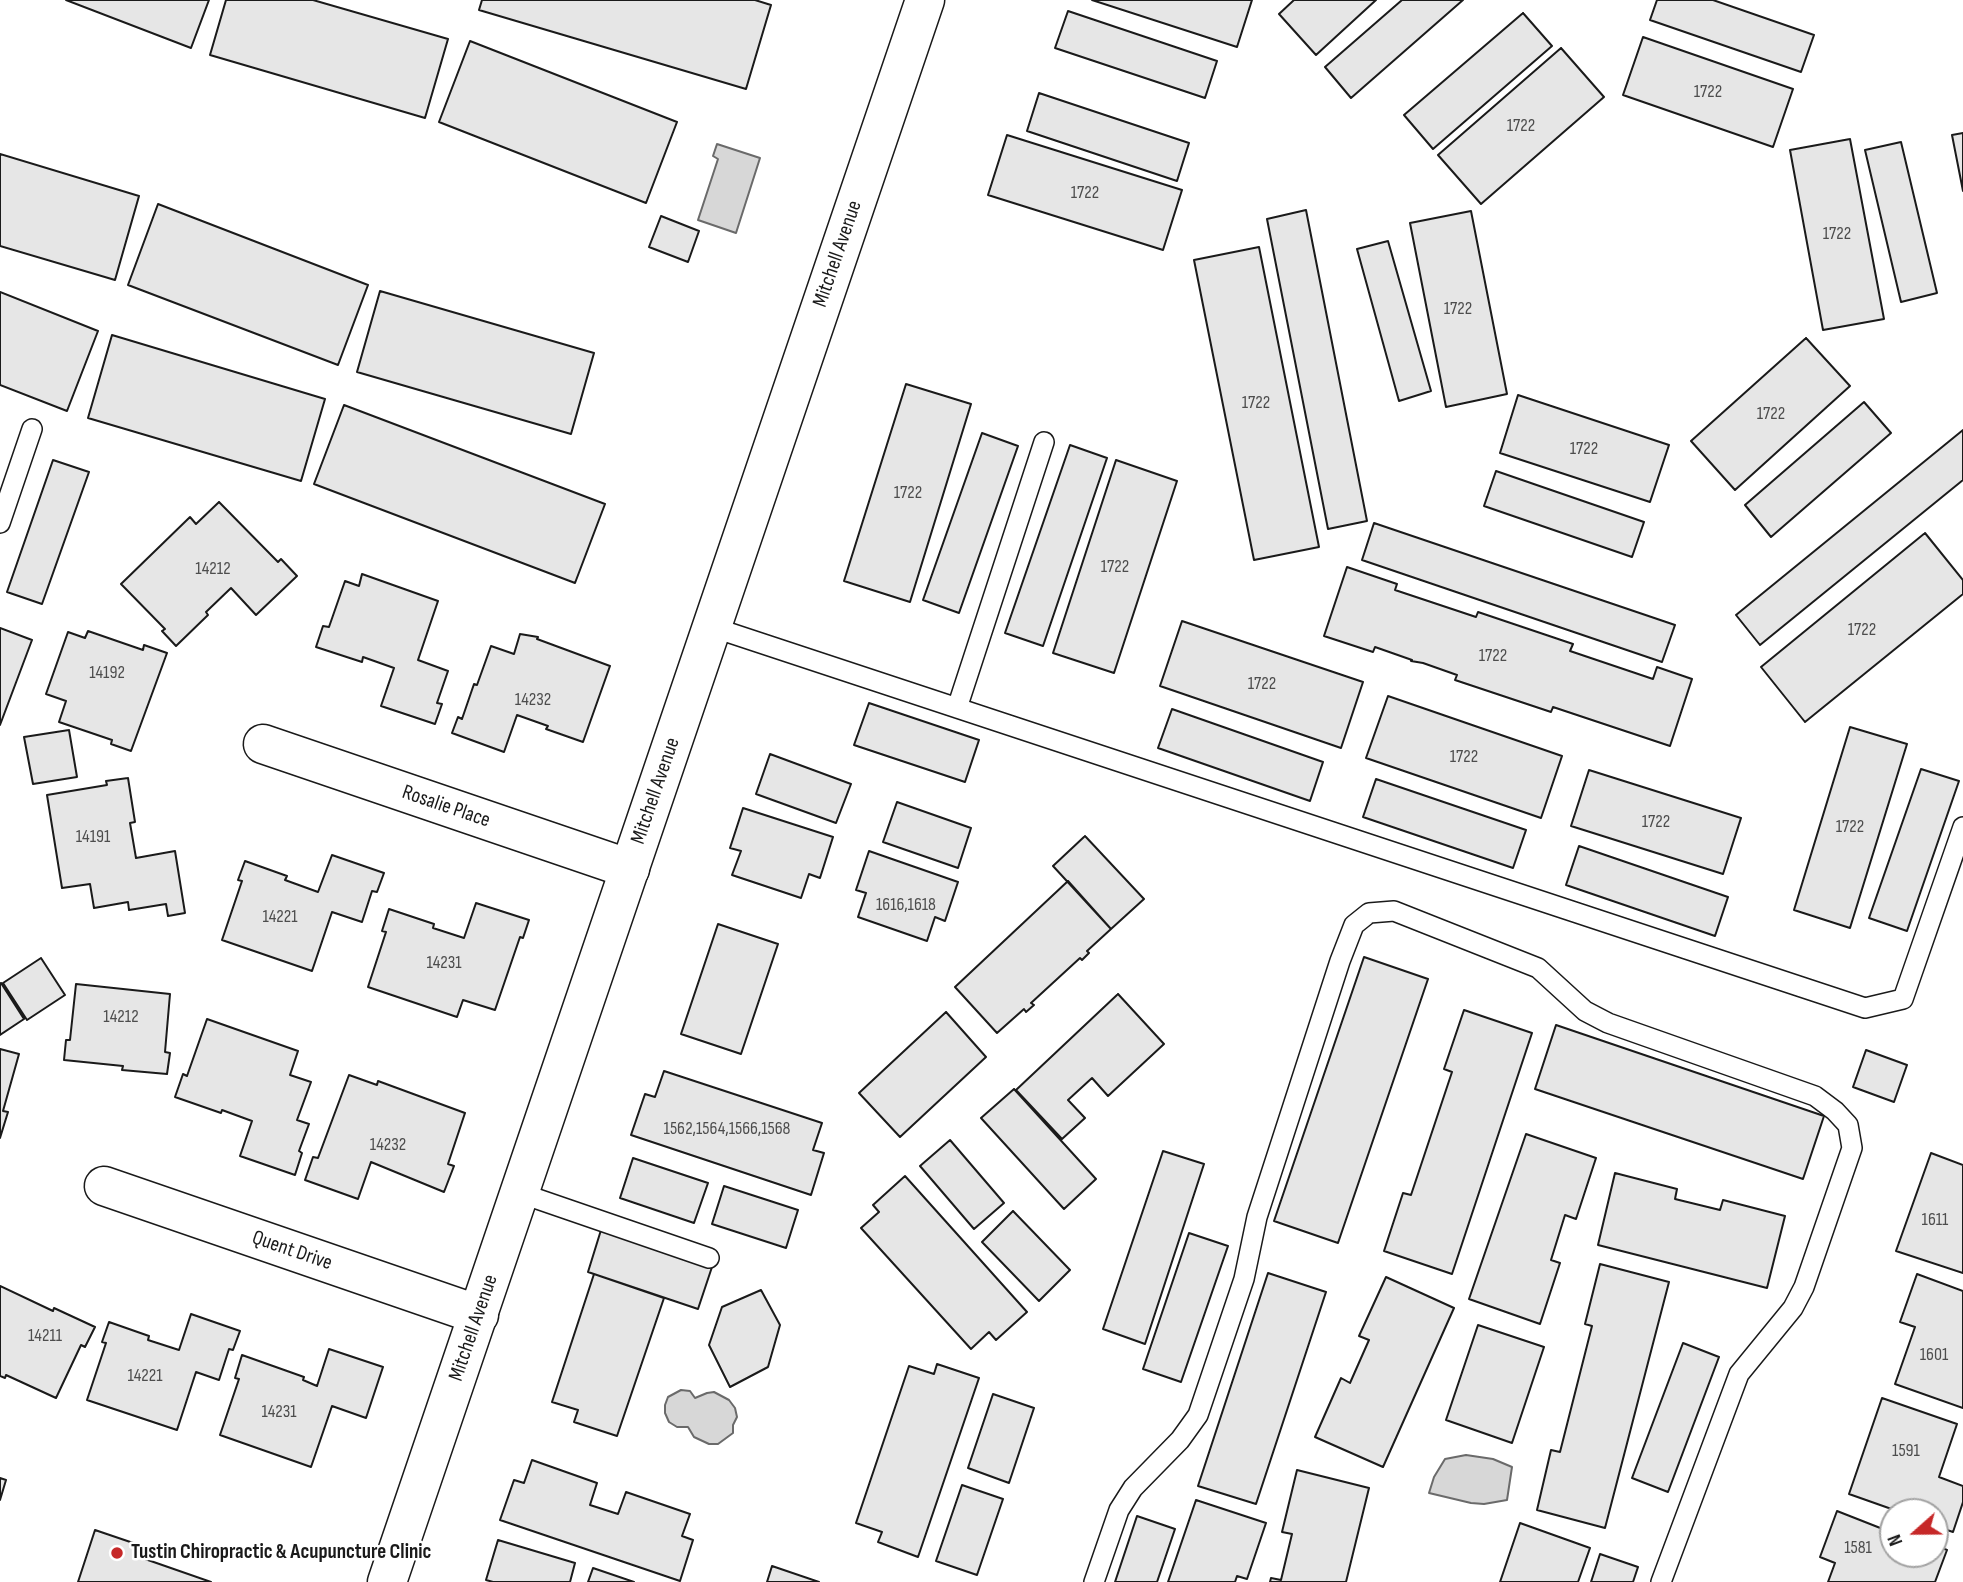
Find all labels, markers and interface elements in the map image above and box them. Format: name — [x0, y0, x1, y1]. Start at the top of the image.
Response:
house number: 1722 — [1694, 81, 1722, 103]
house number: 1722 — [1507, 115, 1535, 137]
house number: 1722 — [1071, 182, 1099, 204]
street label: Mitchell Avenue — [808, 197, 868, 311]
house number: 1722 — [1823, 223, 1851, 245]
house number: 1722 — [1444, 298, 1472, 320]
house number: 1722 — [1242, 392, 1270, 414]
house number: 1722 — [1757, 403, 1785, 425]
house number: 1722 — [1570, 438, 1598, 460]
house number: 1722 — [894, 482, 922, 504]
house number: 1722 — [1101, 556, 1129, 578]
house number: 14212 — [195, 558, 231, 580]
house number: 1722 — [1848, 619, 1876, 641]
house number: 1722 — [1479, 645, 1507, 667]
house number: 14192 — [89, 662, 125, 684]
house number: 1722 — [1248, 673, 1276, 695]
house number: 14232 — [515, 689, 551, 711]
street label: Mitchell Avenue — [626, 734, 686, 848]
house number: 1722 — [1450, 746, 1478, 768]
street label: Rosalie Place — [399, 780, 493, 834]
house number: 1722 — [1642, 811, 1670, 833]
house number: 1722 — [1836, 816, 1864, 838]
house number: 14191 — [76, 826, 110, 848]
house number: 1616,1618 — [876, 894, 936, 916]
house number: 14221 — [262, 906, 298, 928]
house number: 14231 — [426, 952, 462, 974]
house number: 14212 — [103, 1006, 139, 1028]
house number: 1562,1564,1566,1568 — [664, 1118, 790, 1140]
house number: 14232 — [370, 1134, 406, 1156]
house number: 1611 — [1922, 1209, 1948, 1231]
street label: Quent Drive — [249, 1226, 335, 1276]
street label: Mitchell Avenue — [444, 1271, 504, 1385]
house number: 14211 — [28, 1325, 62, 1347]
house number: 1601 — [1920, 1344, 1948, 1366]
house number: 14221 — [127, 1365, 163, 1387]
house number: 14231 — [261, 1401, 297, 1423]
house number: 1591 — [1892, 1440, 1920, 1462]
north arrow — [1879, 1498, 1949, 1568]
text: N — [1883, 1531, 1908, 1549]
house number: 1581 — [1844, 1537, 1872, 1559]
place label: Tustin Chiropractic & Acupuncture Clinic — [131, 1540, 431, 1566]
marker: Tustin Chiropractic & Acupuncture Clinic — [109, 1545, 125, 1561]

